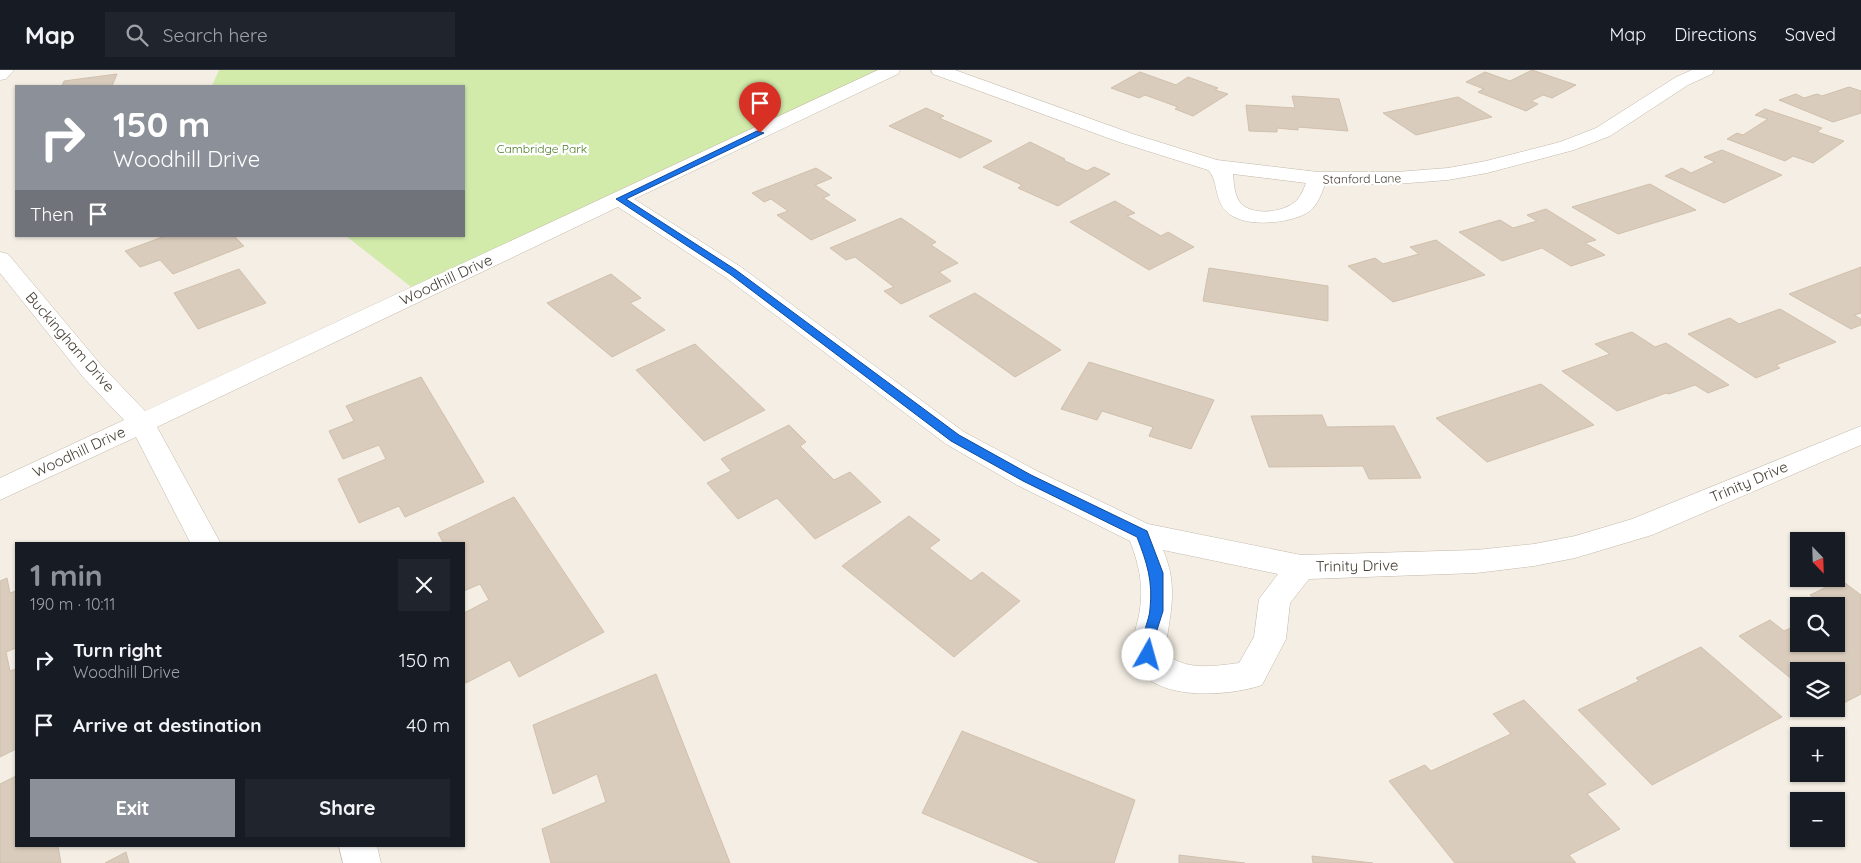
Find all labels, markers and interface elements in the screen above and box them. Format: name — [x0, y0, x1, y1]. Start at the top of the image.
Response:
search box — [105, 12, 455, 57]
text: Map — [25, 20, 75, 50]
icon: search — [123, 21, 151, 49]
text: Search here — [163, 23, 268, 47]
text: Map — [1609, 23, 1646, 46]
text: Directions — [1674, 23, 1757, 46]
text: Saved — [1785, 23, 1836, 46]
pin — [739, 82, 781, 133]
icon: arrive — [746, 89, 774, 117]
text: 150 m — [113, 102, 210, 146]
icon: right — [30, 105, 95, 170]
park label: Cambridge Park — [497, 141, 587, 156]
text: Woodhill Drive — [113, 145, 260, 173]
street label: Stanford Lane — [1323, 170, 1402, 187]
icon: arrive — [84, 200, 112, 228]
text: Then — [30, 202, 74, 226]
street label: Woodhill Drive — [396, 250, 495, 309]
street label: Buckingham Drive — [22, 288, 119, 396]
street label: Woodhill Drive — [29, 422, 128, 481]
street label: Trinity Drive — [1707, 457, 1791, 506]
north arrow — [1790, 532, 1845, 588]
map controls — [1790, 532, 1845, 847]
street label: Trinity Drive — [1315, 555, 1399, 576]
text: 1 min — [30, 556, 103, 594]
button: close — [398, 559, 450, 611]
text: 190 m · 10:11 — [30, 594, 115, 614]
button: search — [1790, 597, 1845, 652]
position arrow — [1121, 628, 1173, 680]
text: Turn right — [73, 638, 162, 662]
icon: right — [30, 646, 58, 674]
text: 150 m — [399, 648, 450, 672]
text: Woodhill Drive — [73, 662, 180, 682]
button: layers — [1790, 662, 1845, 717]
icon: arrive — [30, 711, 58, 739]
text: Arrive at destination — [73, 713, 262, 737]
text: 40 m — [406, 713, 450, 737]
button: + — [1790, 727, 1845, 782]
button: Exit — [30, 779, 235, 837]
button: Share — [245, 779, 450, 837]
button: − — [1790, 792, 1845, 847]

